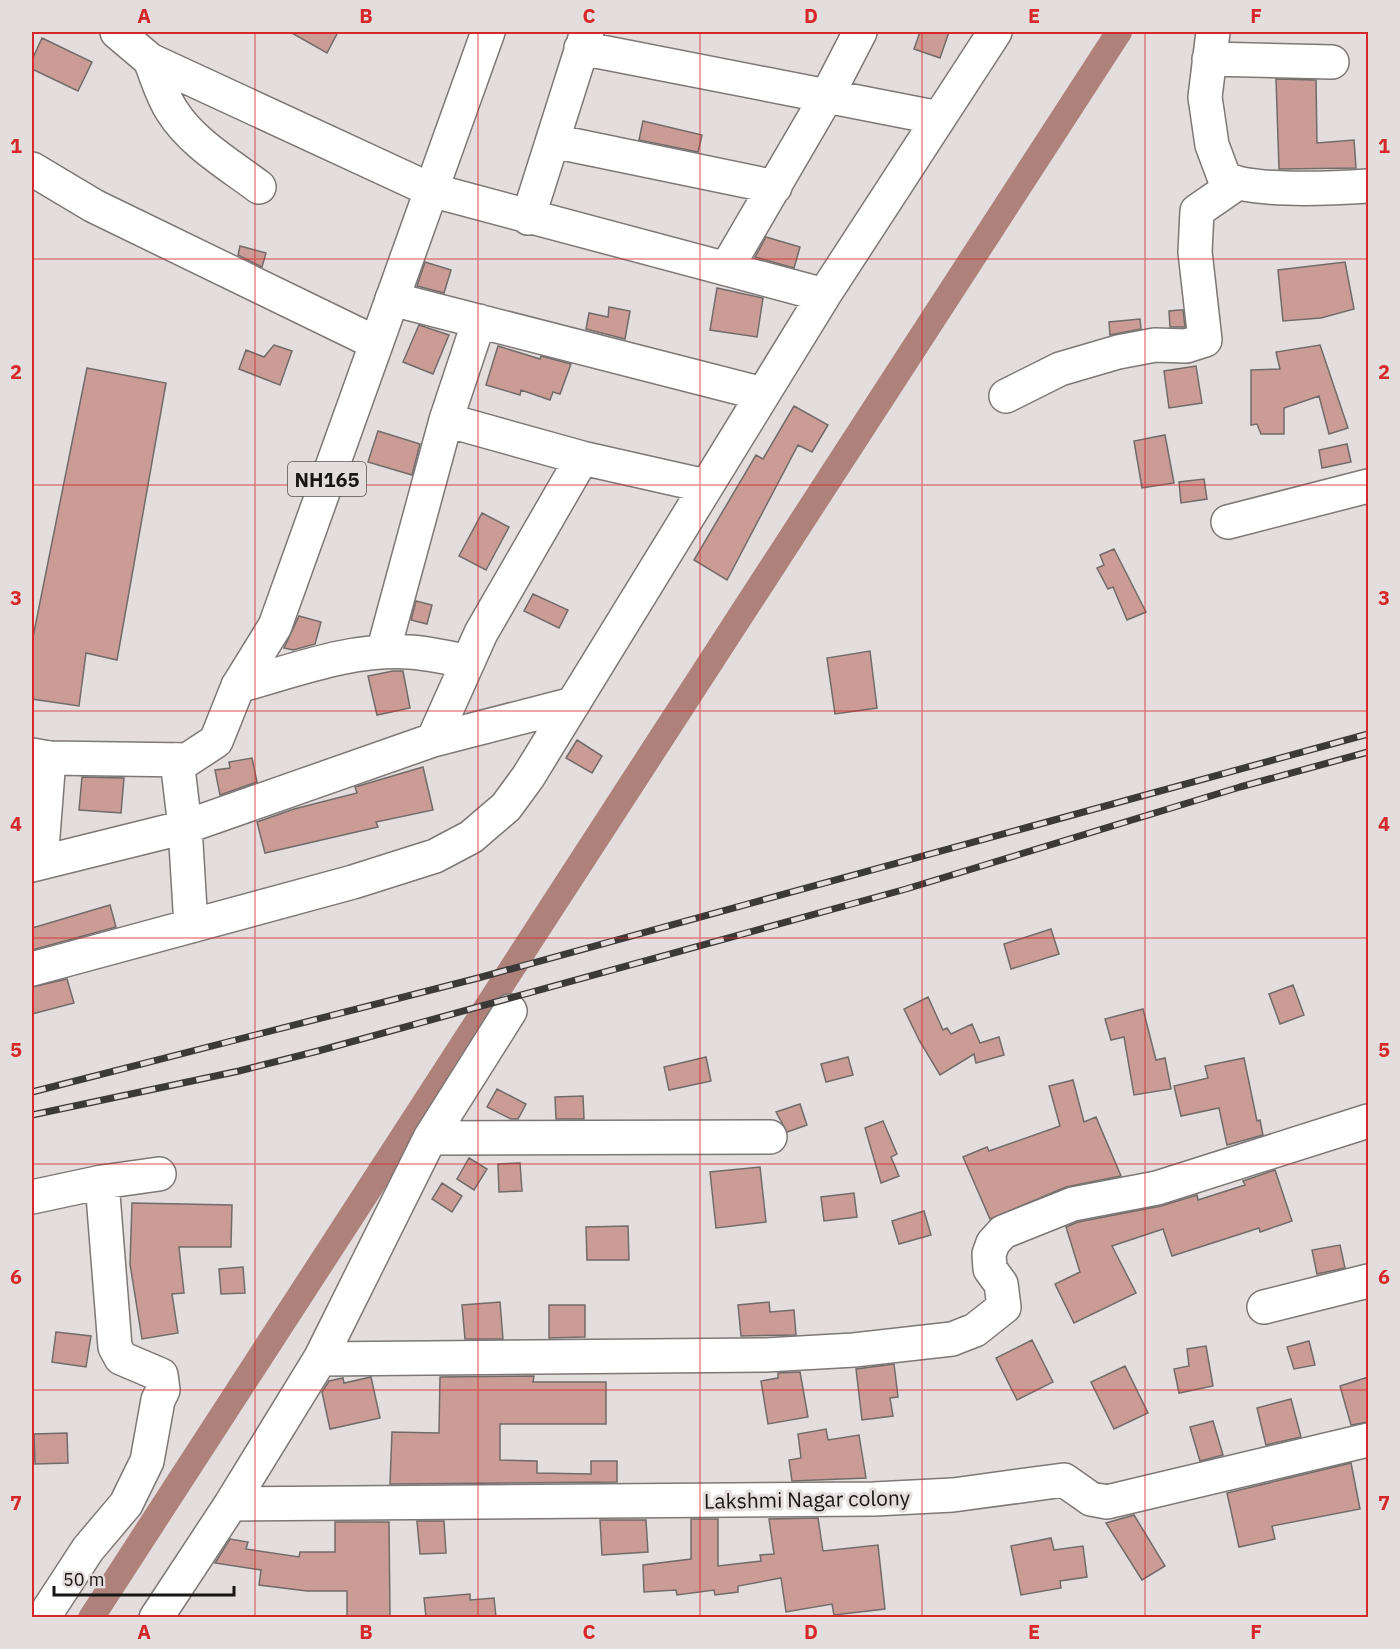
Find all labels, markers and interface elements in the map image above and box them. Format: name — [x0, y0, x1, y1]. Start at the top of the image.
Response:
text: A — [137, 2, 151, 29]
text: B — [359, 2, 373, 29]
text: C — [582, 2, 596, 29]
text: D — [804, 2, 818, 29]
text: E — [1028, 2, 1040, 29]
text: F — [1250, 2, 1262, 29]
text: 1 — [10, 132, 22, 159]
text: 1 — [1378, 132, 1390, 159]
text: 2 — [10, 358, 22, 385]
text: 2 — [1378, 358, 1390, 385]
road number: NH165 — [288, 462, 366, 496]
text: 3 — [10, 584, 22, 611]
text: 3 — [1378, 584, 1390, 611]
text: 4 — [10, 810, 22, 837]
text: 4 — [1378, 810, 1390, 837]
text: 5 — [10, 1036, 22, 1063]
text: 5 — [1378, 1036, 1390, 1063]
text: 6 — [10, 1263, 22, 1290]
text: 6 — [1378, 1263, 1390, 1290]
street label: Lakshmi Nagar colony — [704, 1483, 911, 1515]
text: 7 — [10, 1489, 22, 1516]
text: 7 — [1378, 1489, 1390, 1516]
scale bar — [54, 1559, 234, 1597]
text: 50 m — [63, 1568, 105, 1591]
text: A — [137, 1618, 151, 1645]
text: B — [359, 1618, 373, 1645]
text: C — [582, 1618, 596, 1645]
text: D — [804, 1618, 818, 1645]
text: E — [1028, 1618, 1040, 1645]
text: F — [1250, 1618, 1262, 1645]

